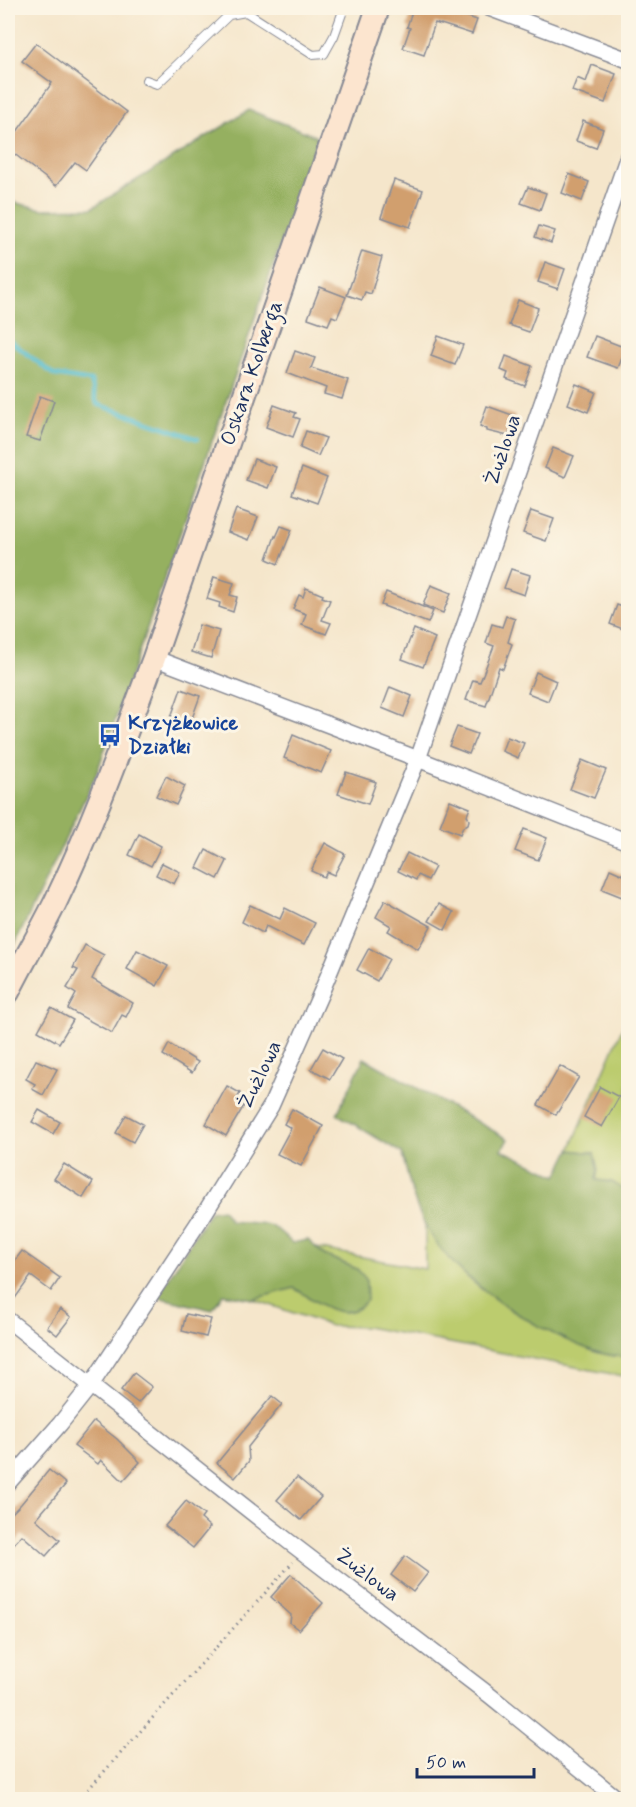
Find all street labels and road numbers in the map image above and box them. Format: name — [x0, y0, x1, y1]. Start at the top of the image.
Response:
street label: Oskara Kolberga — [214, 297, 292, 450]
street label: Żużlowa — [478, 411, 528, 489]
street label: Żużlowa — [231, 1036, 289, 1114]
street label: Żużlowa — [329, 1542, 405, 1608]

